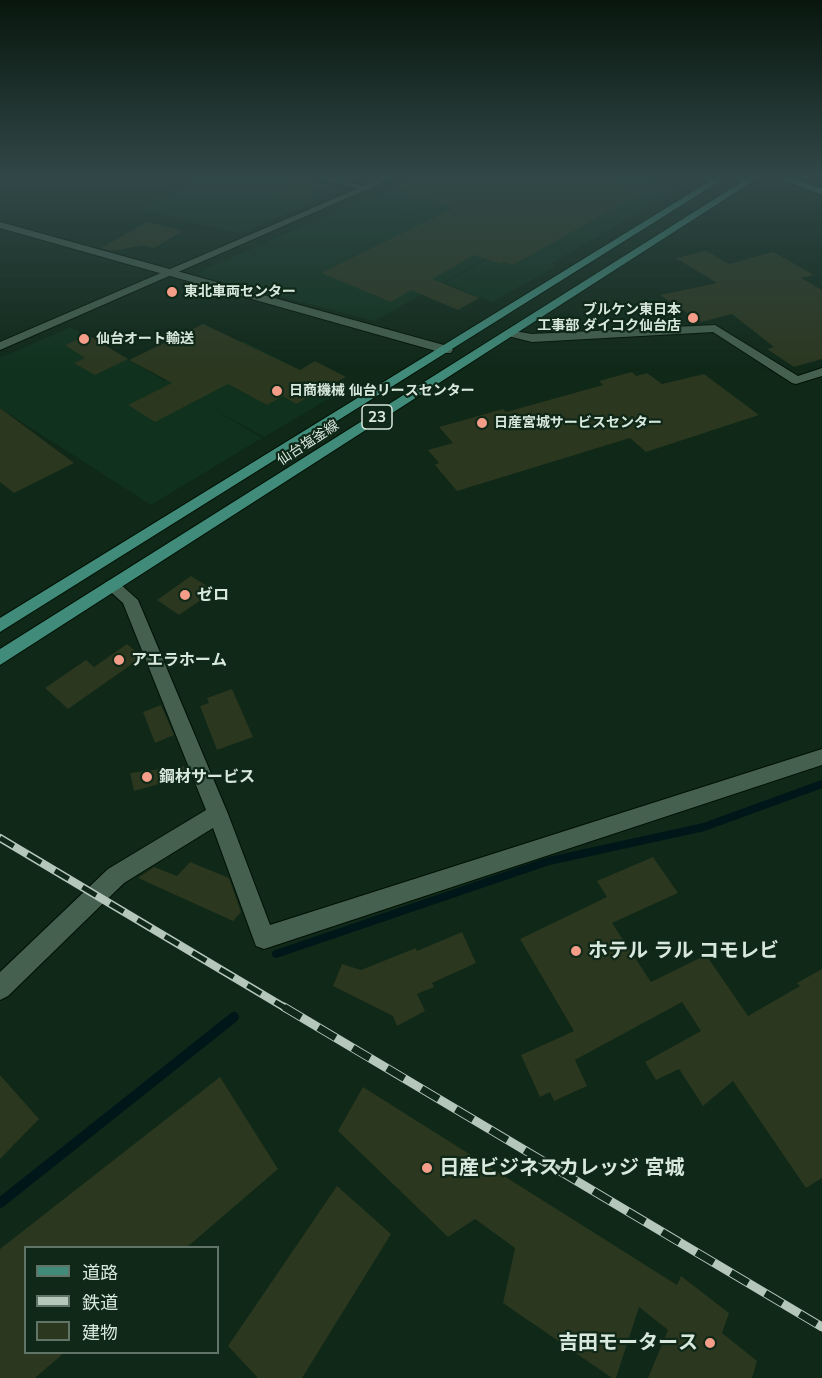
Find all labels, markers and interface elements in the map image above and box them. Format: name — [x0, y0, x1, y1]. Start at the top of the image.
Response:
place label: 東北車両センター — [184, 284, 296, 300]
marker: 東北車両センター — [165, 285, 179, 299]
place label: ブルケン東日本 工事部 ダイコク仙台店 — [537, 302, 681, 334]
marker: ブルケン東日本 工事部 ダイコク仙台店 — [686, 311, 700, 325]
place label: 仙台オート輸送 — [96, 331, 194, 347]
marker: 仙台オート輸送 — [77, 332, 91, 346]
place label: 日商機械 仙台リースセンター — [289, 383, 475, 399]
marker: 日商機械 仙台リースセンター — [270, 384, 284, 398]
road number: 23 — [362, 405, 392, 429]
place label: 日産宮城サービスセンター — [494, 415, 662, 431]
marker: 日産宮城サービスセンター — [475, 416, 489, 430]
street label: 仙台塩釜線 — [274, 417, 342, 469]
place label: ゼロ — [197, 585, 229, 605]
marker: ゼロ — [178, 588, 192, 602]
place label: アエラホーム — [131, 650, 227, 670]
marker: アエラホーム — [112, 653, 126, 667]
place label: 鋼材サービス — [159, 767, 255, 787]
marker: 鋼材サービス — [140, 770, 154, 784]
place label: ホテル ラル コモレビ — [588, 939, 779, 963]
marker: ホテル ラル コモレビ — [569, 944, 583, 958]
place label: 日産ビジネスカレッジ 宮城 — [439, 1156, 684, 1180]
marker: 日産ビジネスカレッジ 宮城 — [420, 1161, 434, 1175]
legend — [24, 1246, 219, 1354]
text: 道路 — [82, 1261, 118, 1284]
text: 鉄道 — [82, 1291, 118, 1314]
text: 建物 — [82, 1321, 118, 1344]
place label: 吉田モータース — [558, 1331, 698, 1355]
marker: 吉田モータース — [703, 1336, 717, 1350]

